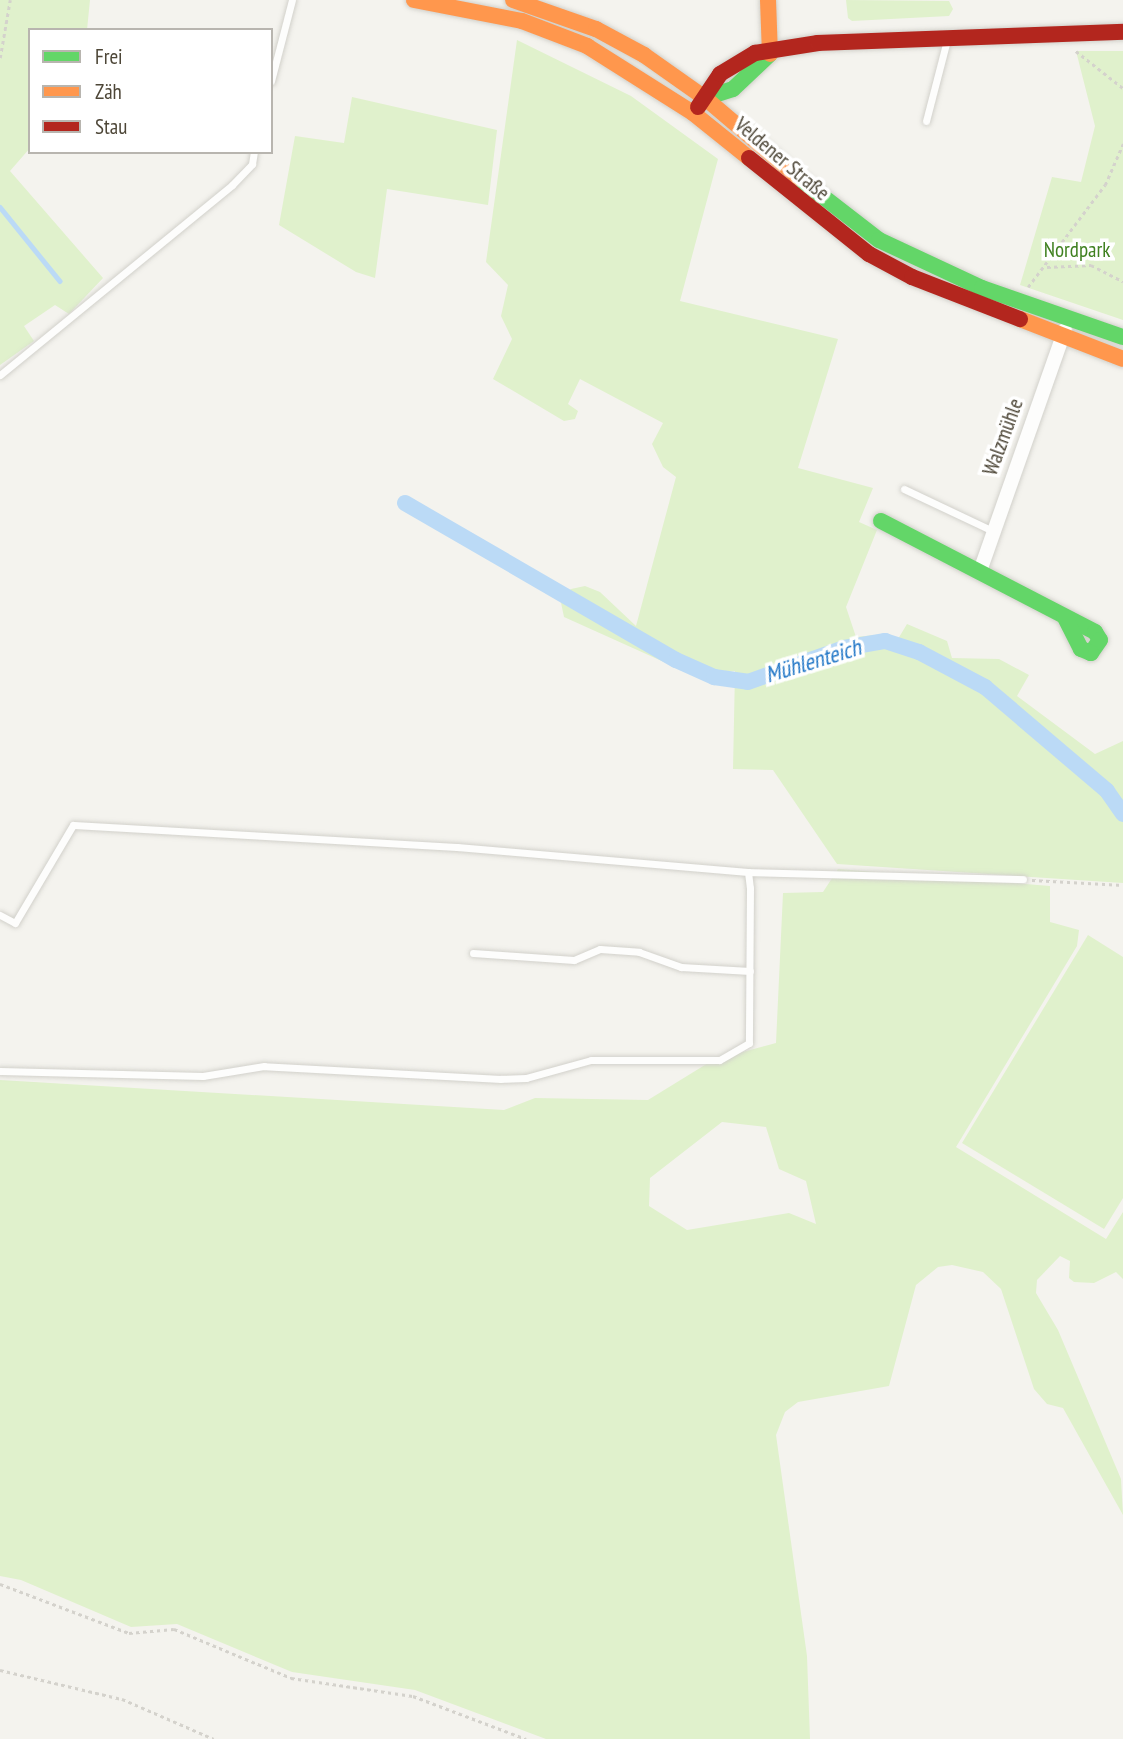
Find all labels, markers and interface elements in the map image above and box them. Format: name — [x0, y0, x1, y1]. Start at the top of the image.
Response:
legend — [28, 28, 273, 154]
text: Frei — [95, 43, 123, 70]
text: Zäh — [95, 78, 122, 105]
street label: Veldener Straße — [729, 112, 835, 206]
text: Stau — [95, 113, 127, 140]
park label: Nordpark — [1044, 237, 1110, 263]
street label: Walzmühle — [978, 395, 1028, 479]
water label: Mühlenteich — [762, 633, 864, 689]

